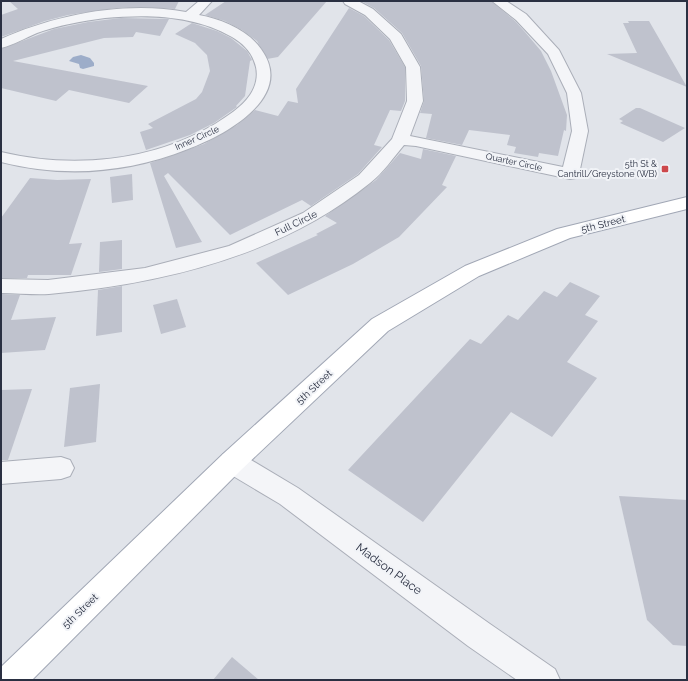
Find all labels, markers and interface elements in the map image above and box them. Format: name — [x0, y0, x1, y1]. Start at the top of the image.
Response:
street label: Inner Circle — [173, 124, 221, 152]
street label: Quarter Circle — [485, 151, 544, 173]
place label: 5th St & Cantrill/Greystone (WB) — [557, 159, 658, 179]
marker: 5th St & Cantrill/Greystone (WB) — [660, 164, 670, 174]
street label: Full Circle — [273, 208, 319, 238]
street label: 5th Street — [580, 213, 627, 235]
street label: 5th Street — [294, 367, 335, 406]
street label: Madson Place — [353, 540, 425, 598]
street label: 5th Street — [60, 591, 100, 631]

